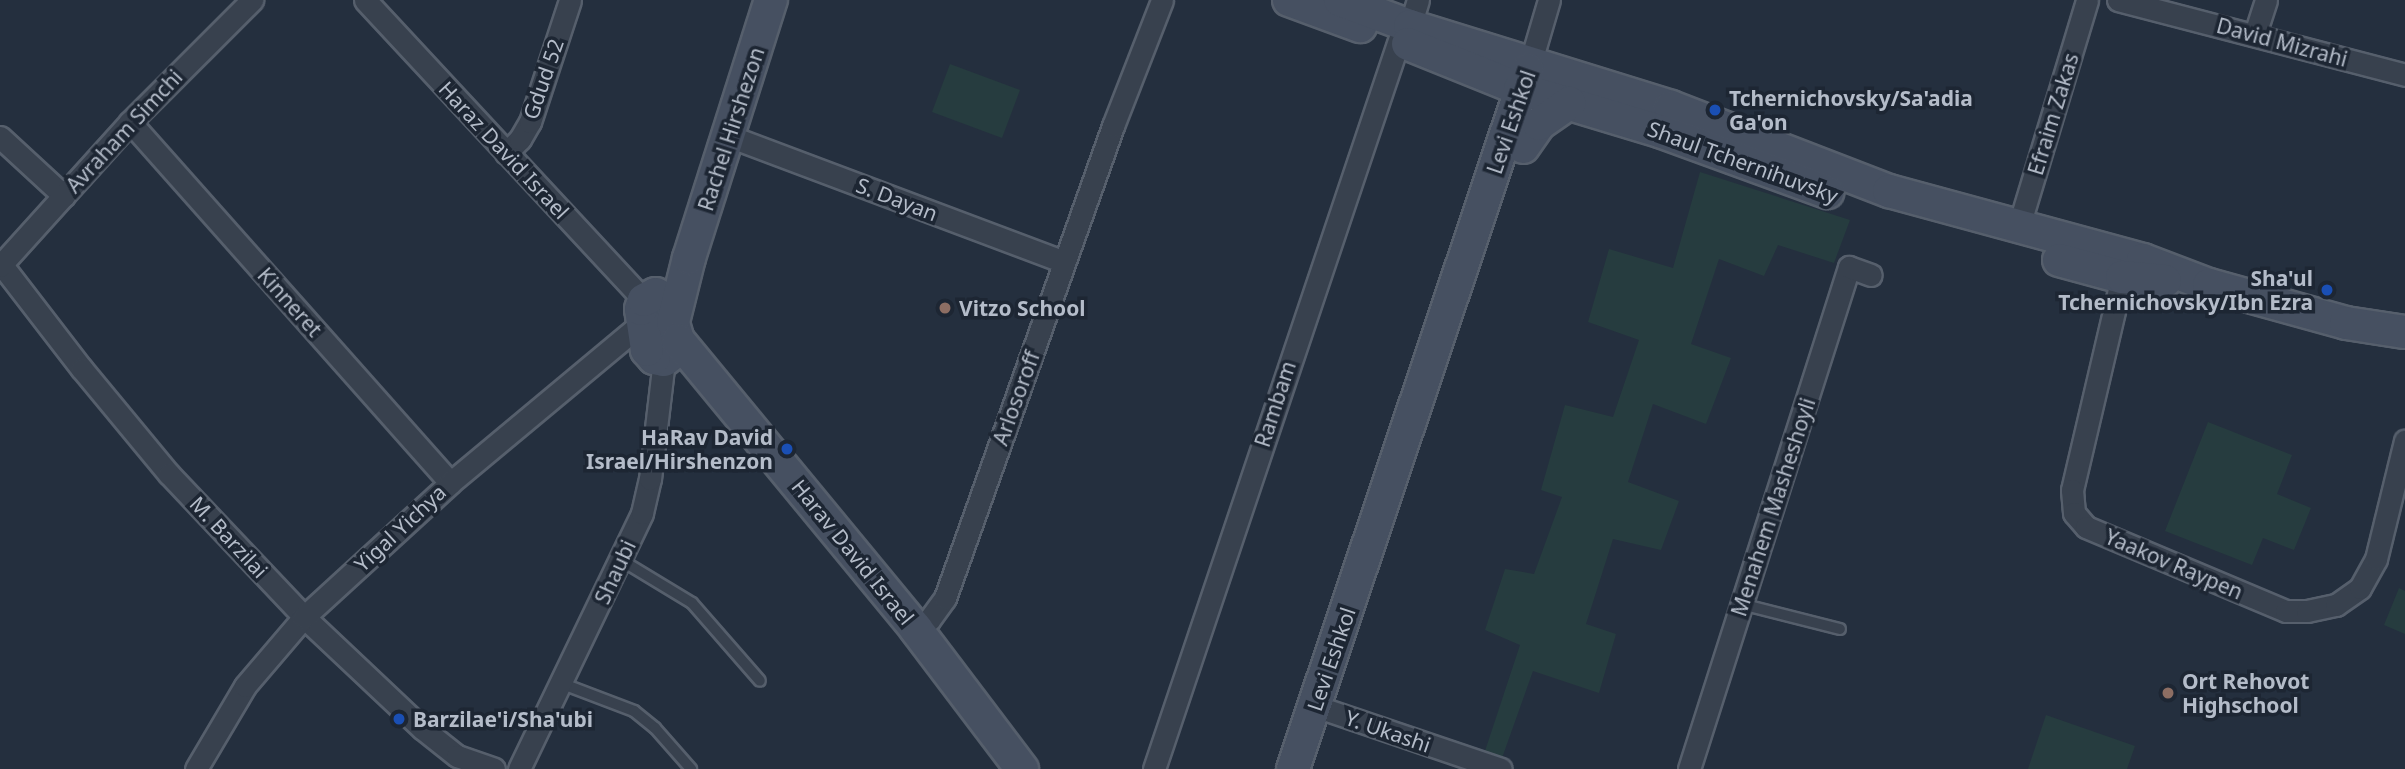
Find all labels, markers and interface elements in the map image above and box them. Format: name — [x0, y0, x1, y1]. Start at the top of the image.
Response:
street label: David Mizrahi — [2214, 12, 2350, 72]
street label: Gdud 52 — [517, 35, 569, 123]
street label: Rachel Hirshezon — [693, 44, 769, 214]
street label: Efraim Zakas — [2022, 50, 2084, 178]
street label: Avraham Simchi — [61, 64, 187, 198]
street label: Levi Eshkol — [1482, 67, 1540, 177]
street label: Haraz David Israel — [434, 76, 574, 224]
place label: Tchernichovsky/Sa'adia Ga'on — [1729, 85, 1973, 135]
marker: Tchernichovsky/Sa'adia Ga'on — [1707, 102, 1723, 118]
street label: Shaul Tchernihuvsky — [1644, 116, 1842, 208]
street label: S. Dayan — [853, 172, 941, 226]
street label: Kinneret — [253, 262, 327, 342]
place label: Sha'ul Tchernichovsky/Ibn Ezra — [2058, 265, 2313, 315]
marker: Sha'ul Tchernichovsky/Ibn Ezra — [2319, 282, 2335, 298]
place label: Vitzo School — [959, 295, 1086, 321]
marker: Vitzo School — [937, 300, 953, 316]
street label: Arlosoroff — [987, 347, 1045, 449]
street label: Rambam — [1249, 358, 1301, 450]
street label: Menahem Masheshoyli — [1726, 395, 1820, 619]
place label: HaRav David Israel/Hirshenzon — [586, 424, 773, 474]
marker: HaRav David Israel/Hirshenzon — [779, 441, 795, 457]
street label: Harav David Israel — [787, 474, 919, 630]
street label: Yigal Yichya — [349, 479, 451, 577]
street label: M. Barzilai — [185, 491, 273, 583]
street label: Yaakov Raypen — [2101, 524, 2247, 604]
street label: Shaubi — [589, 536, 641, 608]
street label: Levi Eshkol — [1302, 604, 1360, 714]
place label: Ort Rehovot Highschool — [2182, 668, 2309, 718]
marker: Ort Rehovot Highschool — [2160, 685, 2176, 701]
street label: Y. Ukashi — [1342, 705, 1434, 757]
place label: Barzilae'i/Sha'ubi — [413, 706, 593, 732]
marker: Barzilae'i/Sha'ubi — [391, 711, 407, 727]

